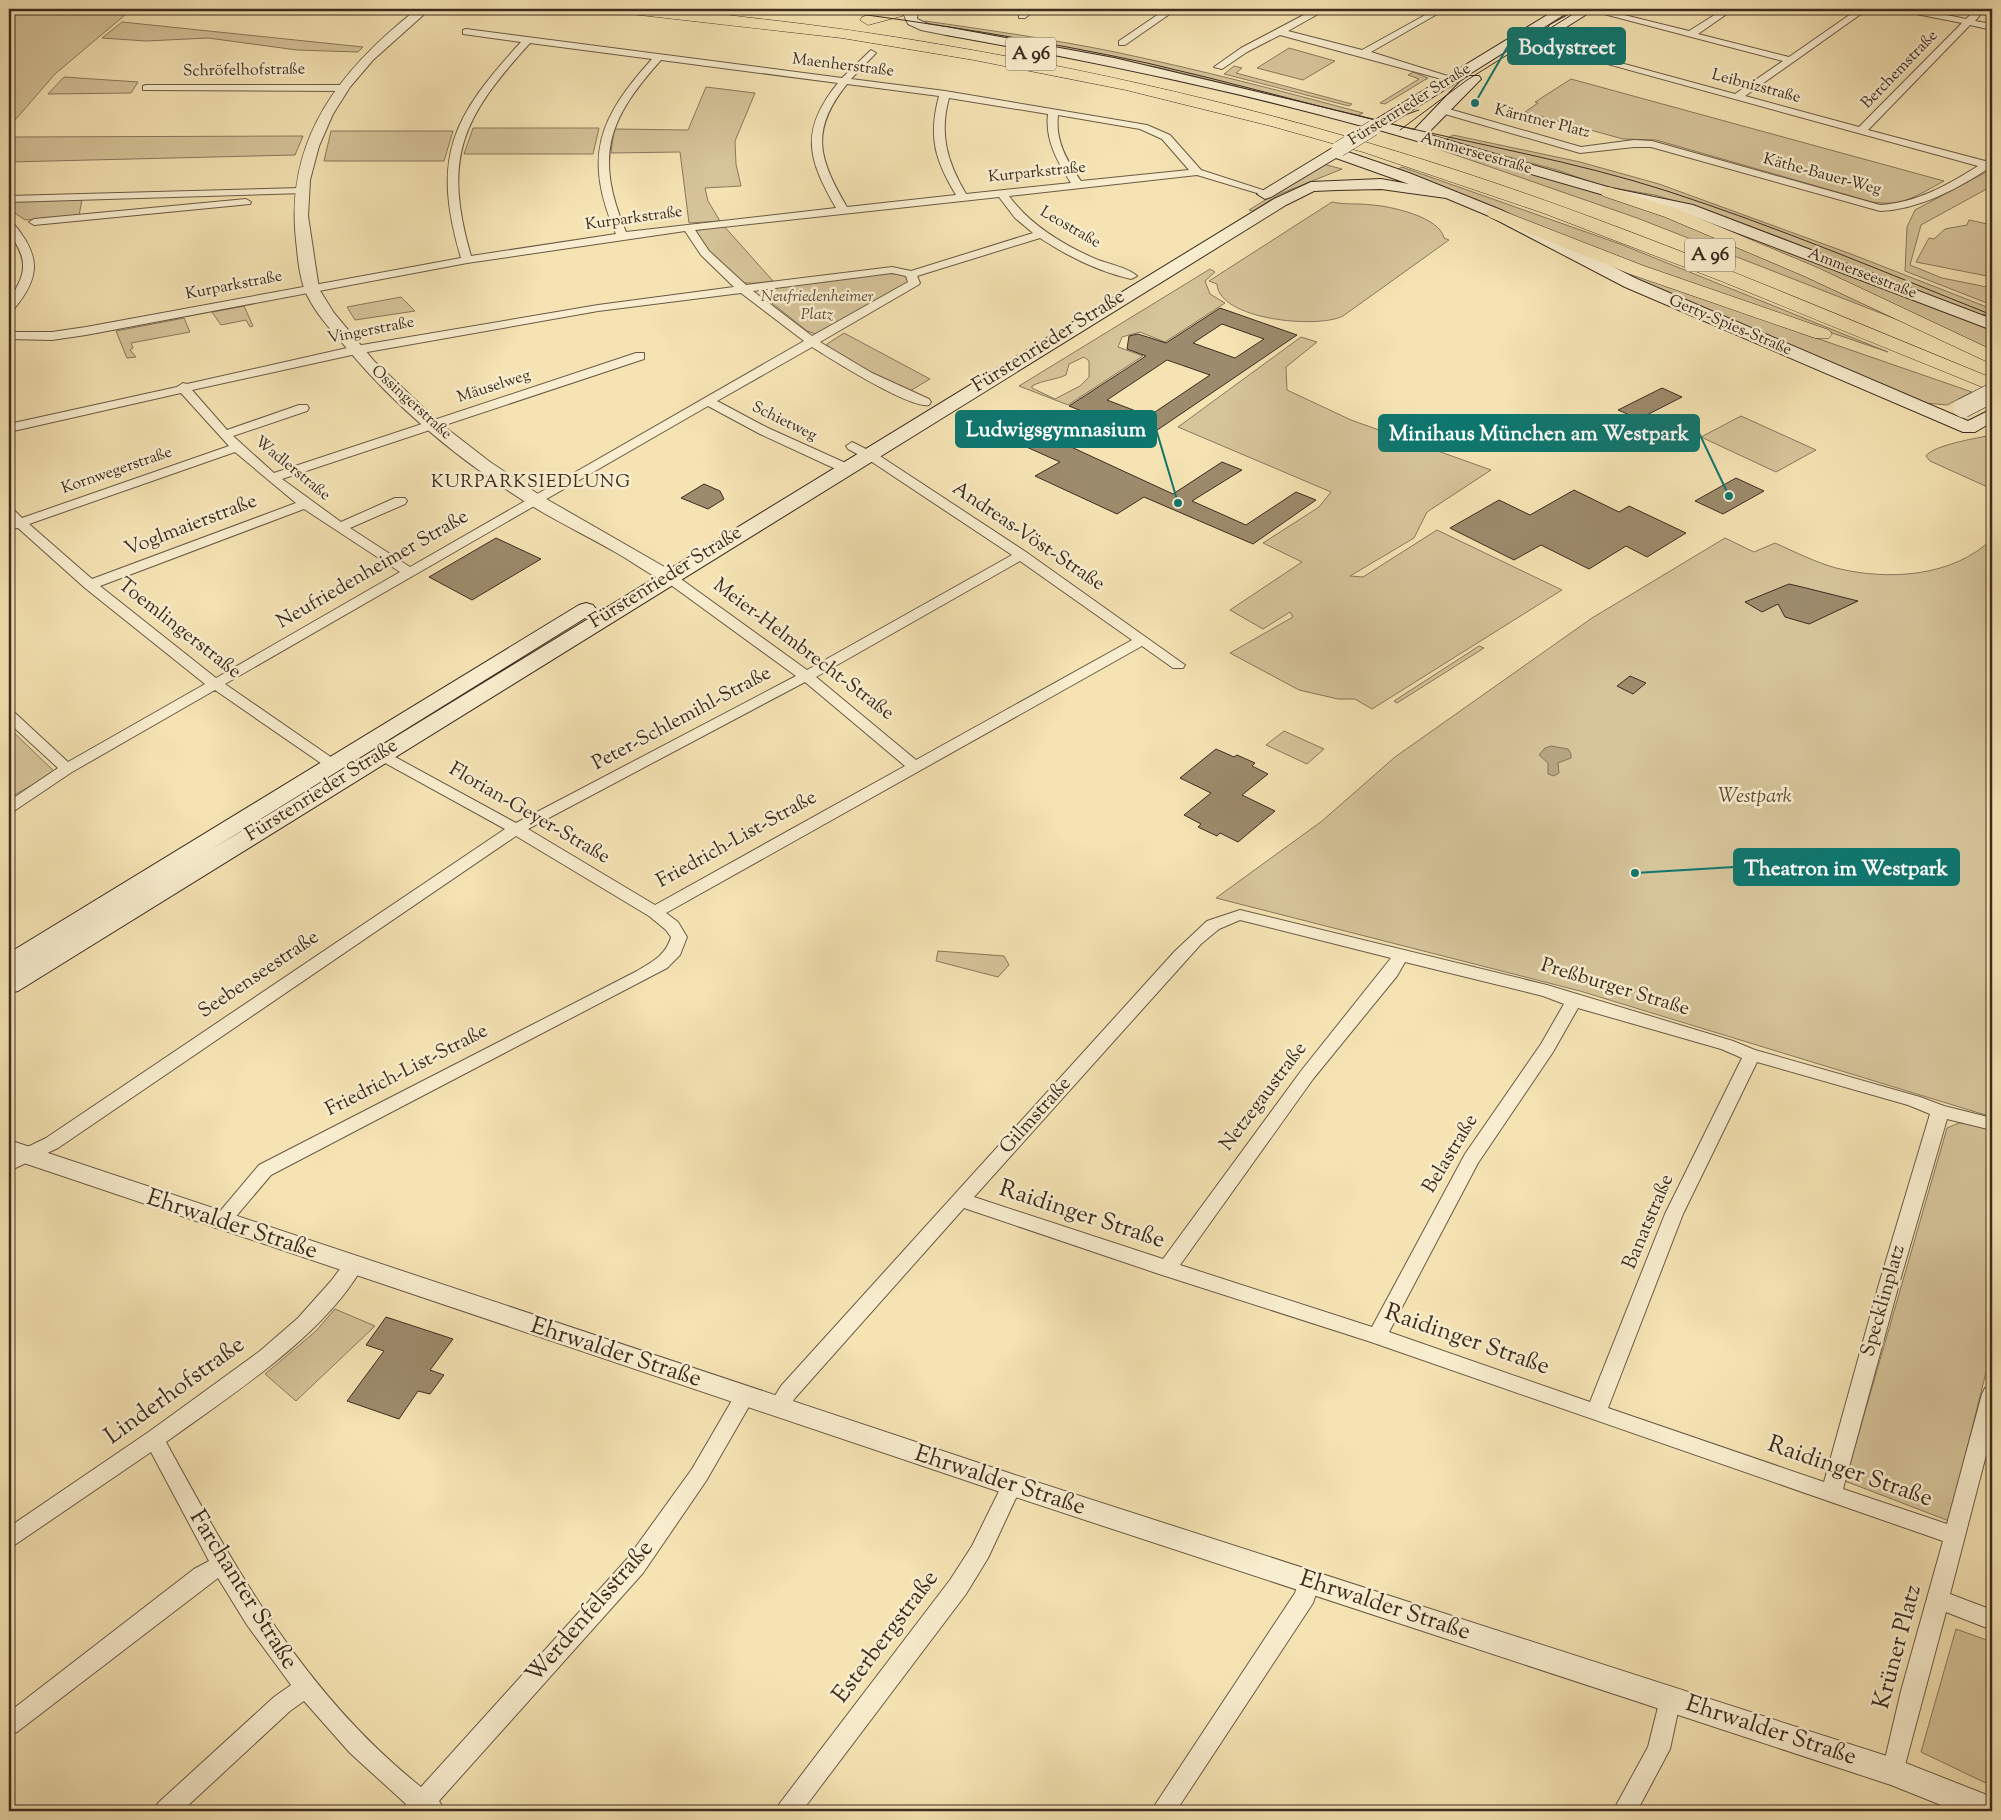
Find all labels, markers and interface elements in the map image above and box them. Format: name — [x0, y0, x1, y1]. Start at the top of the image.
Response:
street label: Berchemstraße — [1856, 25, 1944, 115]
callout: Bodystreet — [1508, 28, 1625, 64]
text: Bodystreet — [1519, 34, 1616, 64]
road number: A 96 — [1006, 38, 1056, 70]
street label: Maenherstraße — [791, 48, 895, 84]
street label: Schröfelhofstraße — [183, 58, 305, 84]
street label: Fürstenrieder Straße — [1344, 58, 1476, 152]
street label: Leibnizstraße — [1709, 64, 1803, 110]
street label: Kärntner Platz — [1492, 99, 1592, 145]
street label: Ammerseestraße — [1418, 127, 1534, 181]
street label: Käthe-Bauer-Weg — [1760, 148, 1884, 202]
street label: Kurparkstraße — [987, 156, 1087, 190]
street label: Kurparkstraße — [584, 201, 684, 237]
street label: Leostraße — [1035, 201, 1105, 255]
road number: A 96 — [1685, 238, 1735, 272]
street label: Ammerseestraße — [1804, 243, 1920, 305]
street label: Kurparkstraße — [184, 265, 284, 307]
street label: Fürstenrieder Straße — [967, 283, 1131, 401]
park label: Neufriedenheimer Platz — [761, 286, 874, 327]
street label: Gerty-Spies-Straße — [1665, 290, 1795, 362]
street label: Vingerstraße — [326, 311, 416, 351]
street label: Ossingerstraße — [365, 360, 457, 446]
street label: Mäuselweg — [454, 364, 534, 410]
street label: Schietweg — [747, 396, 821, 448]
callout: Ludwigsgymnasium — [956, 411, 1156, 447]
callout: Minihaus München am Westpark — [1379, 415, 1699, 451]
text: Ludwigsgymnasium — [966, 416, 1147, 446]
text: Minihaus München am Westpark — [1389, 420, 1690, 450]
street label: Wadlerstraße — [249, 431, 335, 507]
street label: Kornwegerstraße — [59, 441, 175, 501]
district label: KURPARKSIEDLUNG — [431, 470, 631, 496]
street label: Andreas-Vöst-Straße — [946, 475, 1110, 599]
street label: Voglmaierstraße — [120, 487, 262, 565]
street label: Neufriedenheimer Straße — [272, 503, 474, 637]
street label: Fürstenrieder Straße — [584, 519, 748, 637]
street label: Toemlingerstraße — [111, 571, 247, 687]
street label: Meier-Helmbrecht-Straße — [706, 572, 900, 728]
street label: Peter-Schlemihl-Straße — [587, 660, 777, 778]
street label: Fürstenrieder Straße — [240, 732, 404, 850]
street label: Florian-Geyer-Straße — [443, 756, 615, 872]
park label: Westpark — [1718, 783, 1792, 812]
street label: Friedrich-List-Straße — [652, 784, 822, 896]
callout: Theatron im Westpark — [1734, 849, 1959, 885]
text: Theatron im Westpark — [1744, 855, 1949, 885]
street label: Seebenseestraße — [193, 924, 325, 1026]
street label: Preßburger Straße — [1537, 952, 1693, 1024]
street label: Friedrich-List-Straße — [321, 1017, 493, 1125]
street label: Netzegaustraße — [1213, 1036, 1315, 1158]
street label: Gilmstraße — [993, 1071, 1079, 1161]
street label: Belastraße — [1416, 1109, 1486, 1199]
street label: Banatstraße — [1616, 1170, 1682, 1274]
street label: Raidinger Straße — [995, 1172, 1169, 1258]
street label: Ehrwalder Straße — [142, 1181, 322, 1269]
street label: Specklinplatz — [1854, 1242, 1914, 1360]
street label: Raidinger Straße — [1380, 1296, 1554, 1384]
street label: Ehrwalder Straße — [526, 1309, 706, 1397]
street label: Linderhofstraße — [98, 1329, 252, 1453]
street label: Raidinger Straße — [1763, 1428, 1937, 1516]
street label: Ehrwalder Straße — [910, 1437, 1090, 1525]
street label: Farchanter Straße — [180, 1504, 306, 1676]
street label: Werdenfelsstraße — [518, 1533, 662, 1691]
street label: Ehrwalder Straße — [1295, 1562, 1475, 1650]
street label: Esterbergstraße — [825, 1563, 947, 1711]
street label: Krüner Platz — [1865, 1581, 1931, 1713]
street label: Ehrwalder Straße — [1681, 1687, 1861, 1775]

